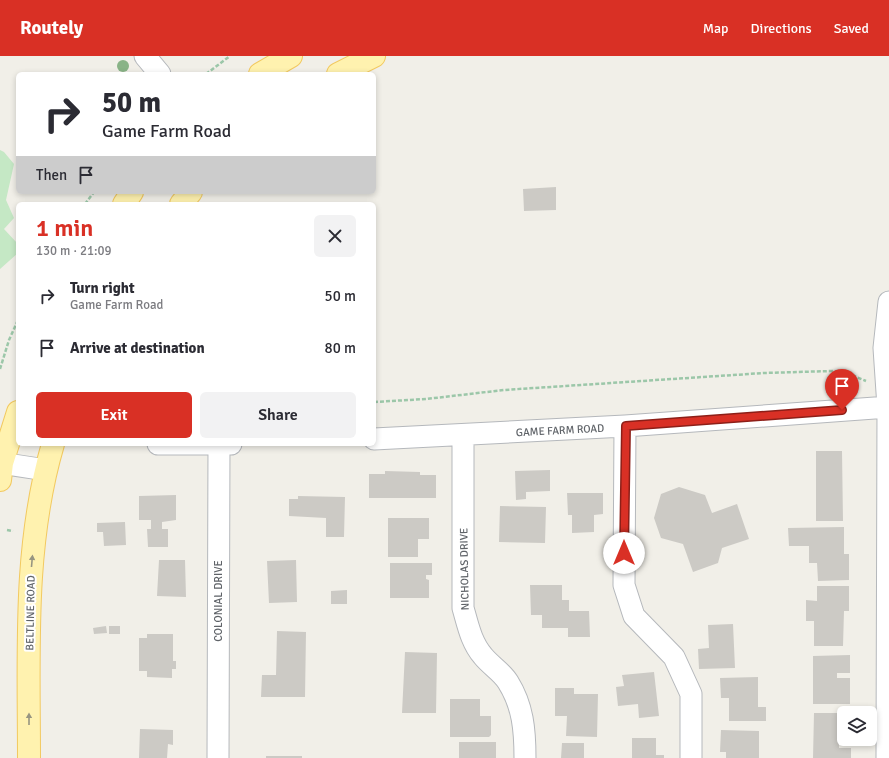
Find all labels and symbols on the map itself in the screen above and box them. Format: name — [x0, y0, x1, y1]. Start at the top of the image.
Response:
pin — [825, 369, 859, 410]
street label: GAME FARM ROAD — [516, 422, 605, 439]
street label: NICHOLAS DRIVE — [457, 528, 472, 610]
position arrow — [603, 532, 645, 574]
one-way arrow — [28, 555, 35, 567]
street label: COLONIAL DRIVE — [212, 560, 225, 642]
street label: BELTLINE ROAD — [23, 575, 38, 651]
one-way arrow — [26, 712, 32, 725]

